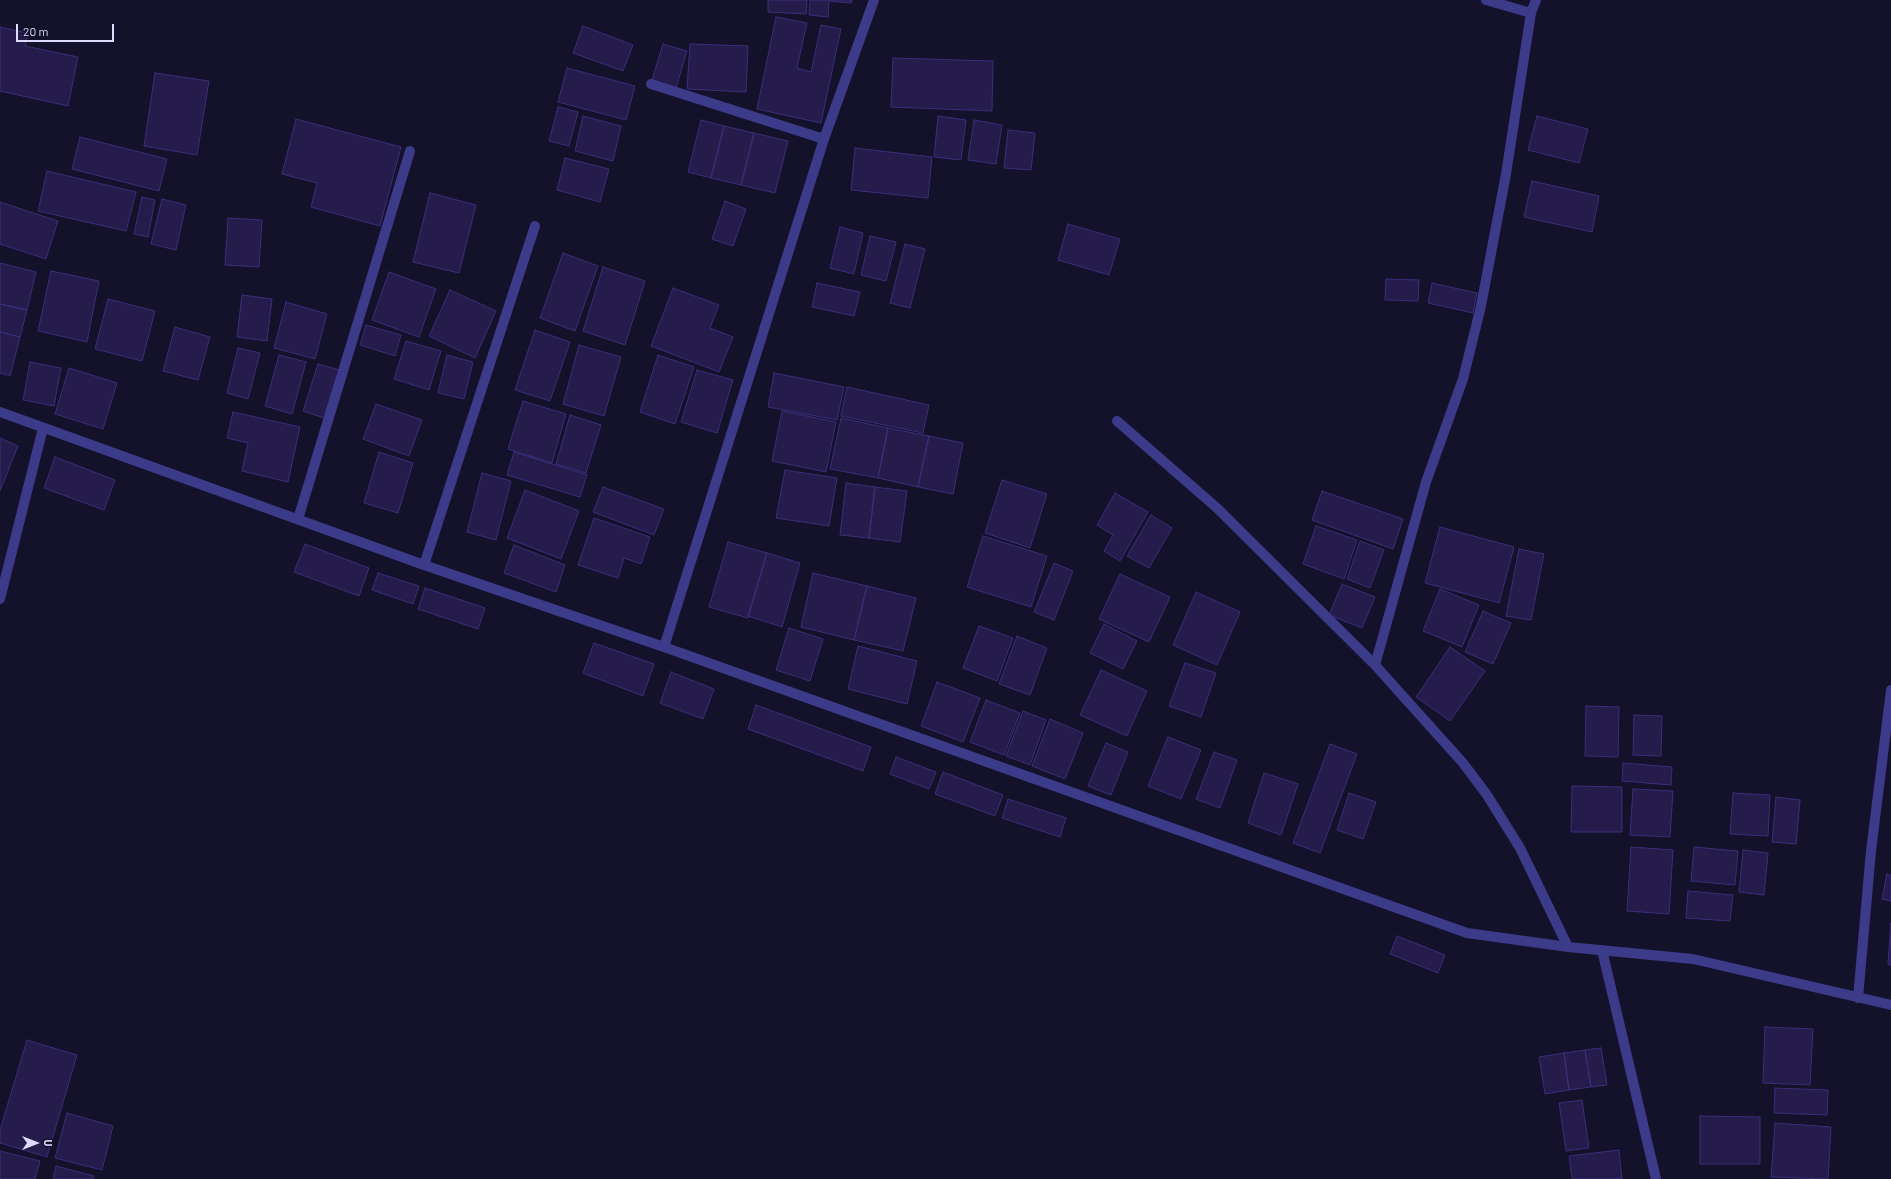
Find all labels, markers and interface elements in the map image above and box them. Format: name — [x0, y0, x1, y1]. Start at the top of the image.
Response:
scale bar — [18, 16, 116, 42]
text: 20 m — [23, 24, 49, 38]
north arrow — [16, 1123, 56, 1163]
text: U — [42, 1140, 55, 1146]

